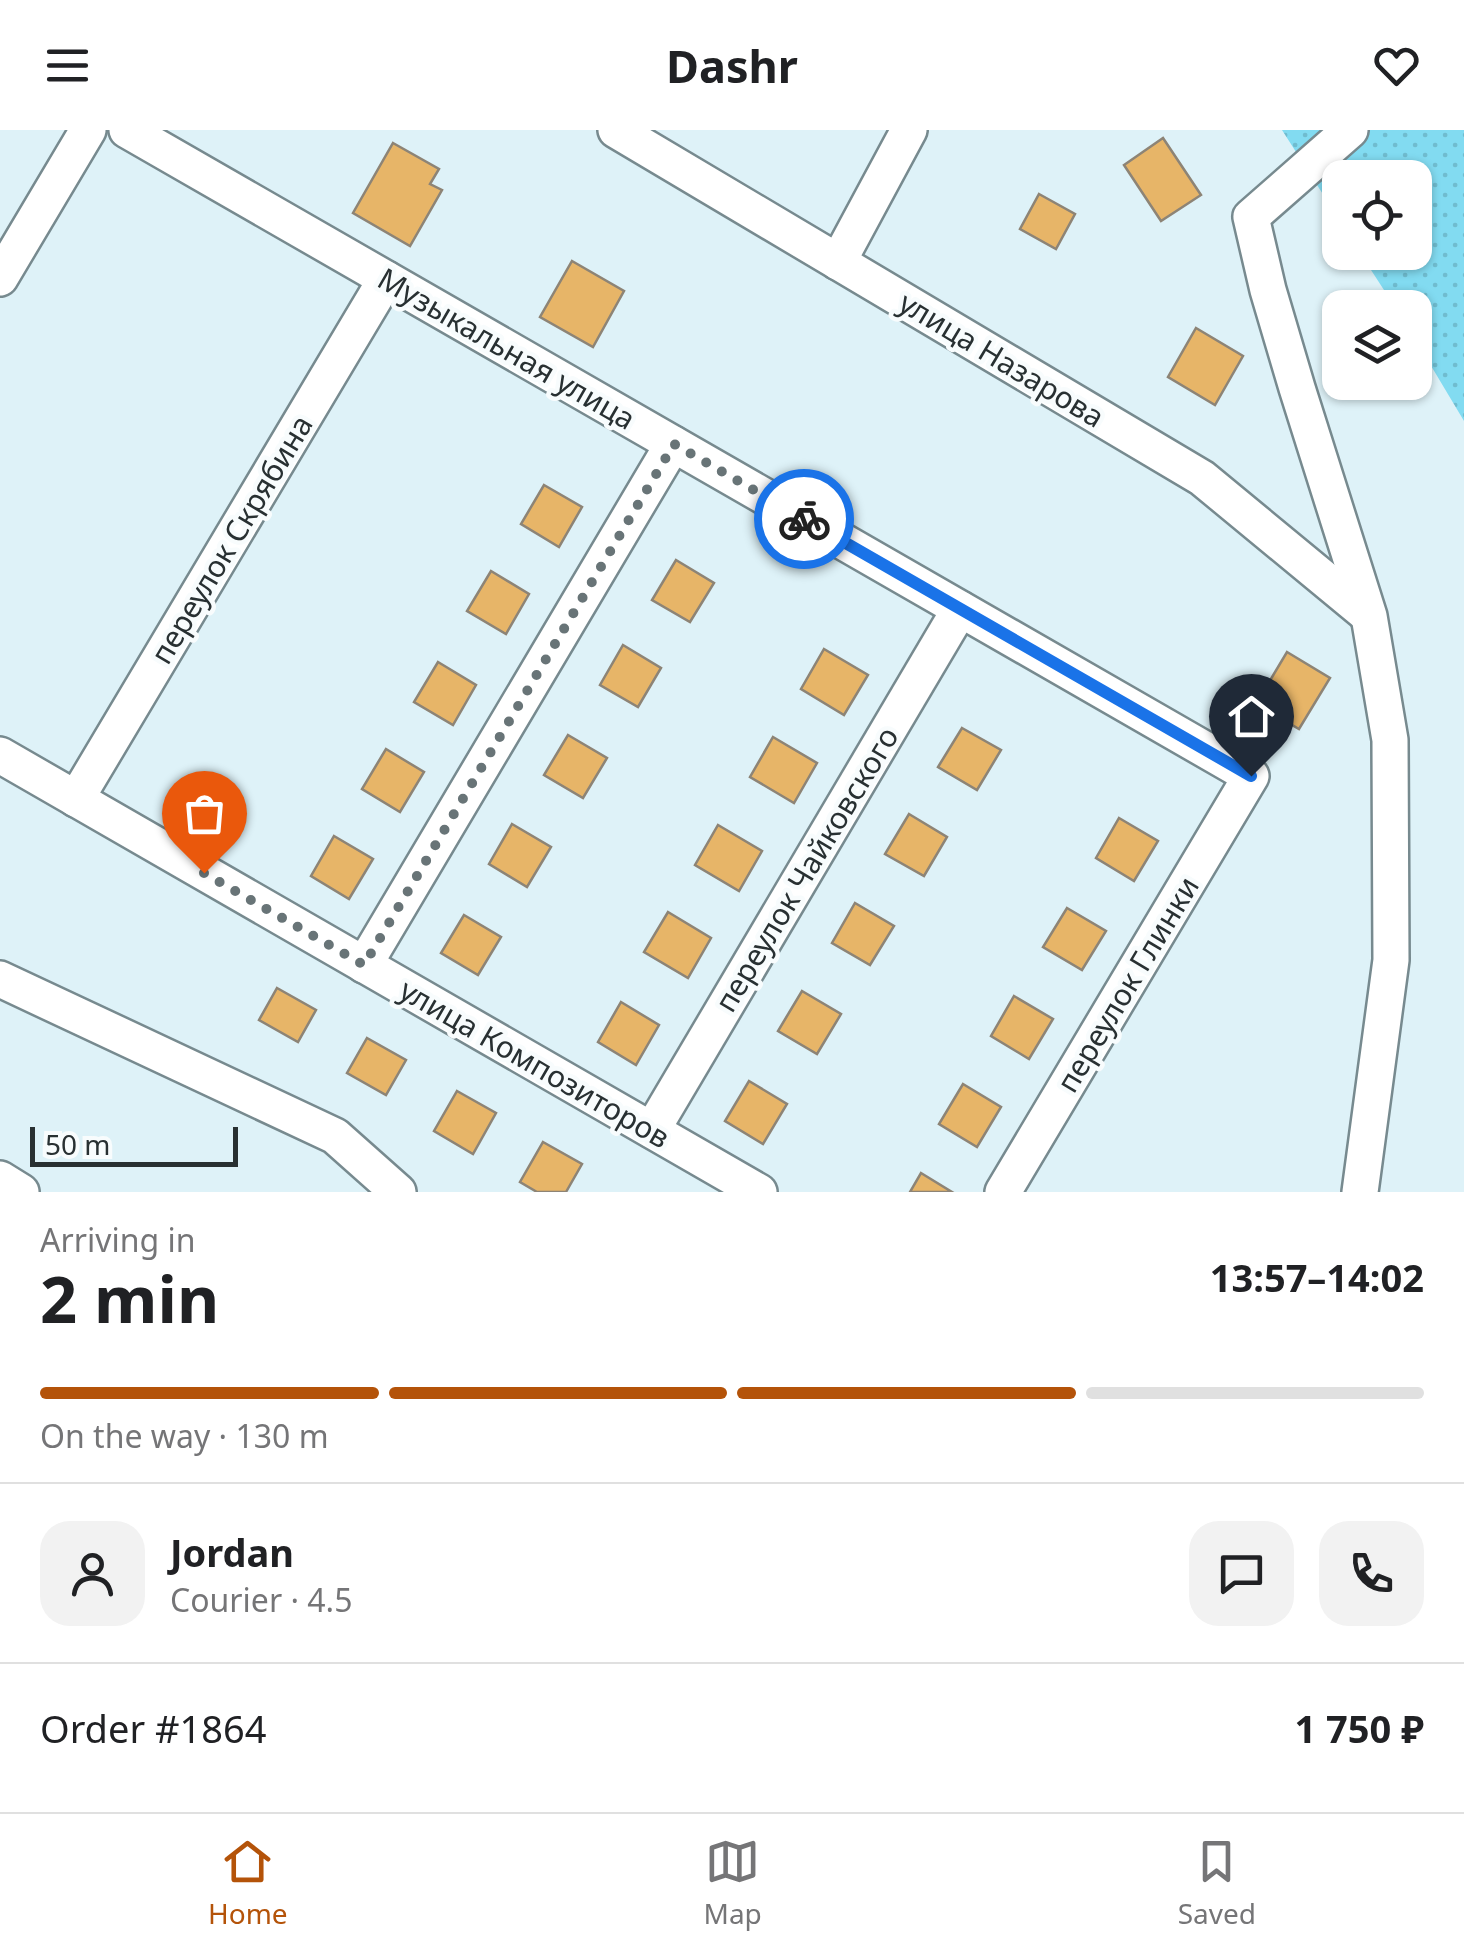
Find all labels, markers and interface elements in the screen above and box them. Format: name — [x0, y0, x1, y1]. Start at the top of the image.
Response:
text: Dashr — [666, 35, 798, 96]
icon: menu — [40, 38, 95, 93]
icon: heart — [1369, 38, 1424, 93]
map controls — [1322, 160, 1432, 400]
button: locate — [1322, 160, 1432, 270]
street label: Музыкальная улица — [371, 257, 643, 439]
street label: улица Назарова — [892, 281, 1112, 437]
button: layers — [1322, 290, 1432, 400]
street label: переулок Скрябина — [140, 407, 322, 671]
courier — [754, 469, 854, 569]
icon: bike — [777, 492, 832, 547]
pin — [1209, 674, 1294, 777]
icon: home — [1224, 689, 1279, 744]
street label: переулок Чайковского — [705, 719, 907, 1019]
pin — [162, 771, 247, 874]
icon: bag — [177, 786, 232, 841]
street label: переулок Глинки — [1046, 868, 1208, 1100]
street label: улица Композиторов — [392, 969, 678, 1157]
scale bar — [30, 1122, 238, 1166]
text: 50 m — [45, 1125, 111, 1163]
text: Arriving in — [40, 1218, 195, 1261]
text: 13:57–14:02 — [1210, 1251, 1424, 1303]
text: 2 min — [40, 1254, 219, 1342]
text: On the way · 130 m — [40, 1414, 329, 1457]
button: person — [40, 1521, 145, 1626]
button: chat — [1189, 1521, 1294, 1626]
button: phone — [1319, 1521, 1424, 1626]
text: Jordan — [170, 1526, 294, 1578]
text: Courier · 4.5 — [170, 1578, 353, 1621]
text: Order #1864 — [40, 1702, 266, 1754]
text: 1 750 ₽ — [1294, 1702, 1424, 1754]
tab: Home — [208, 1834, 288, 1932]
tab: Map — [704, 1834, 762, 1932]
tab: Saved — [1178, 1834, 1256, 1932]

